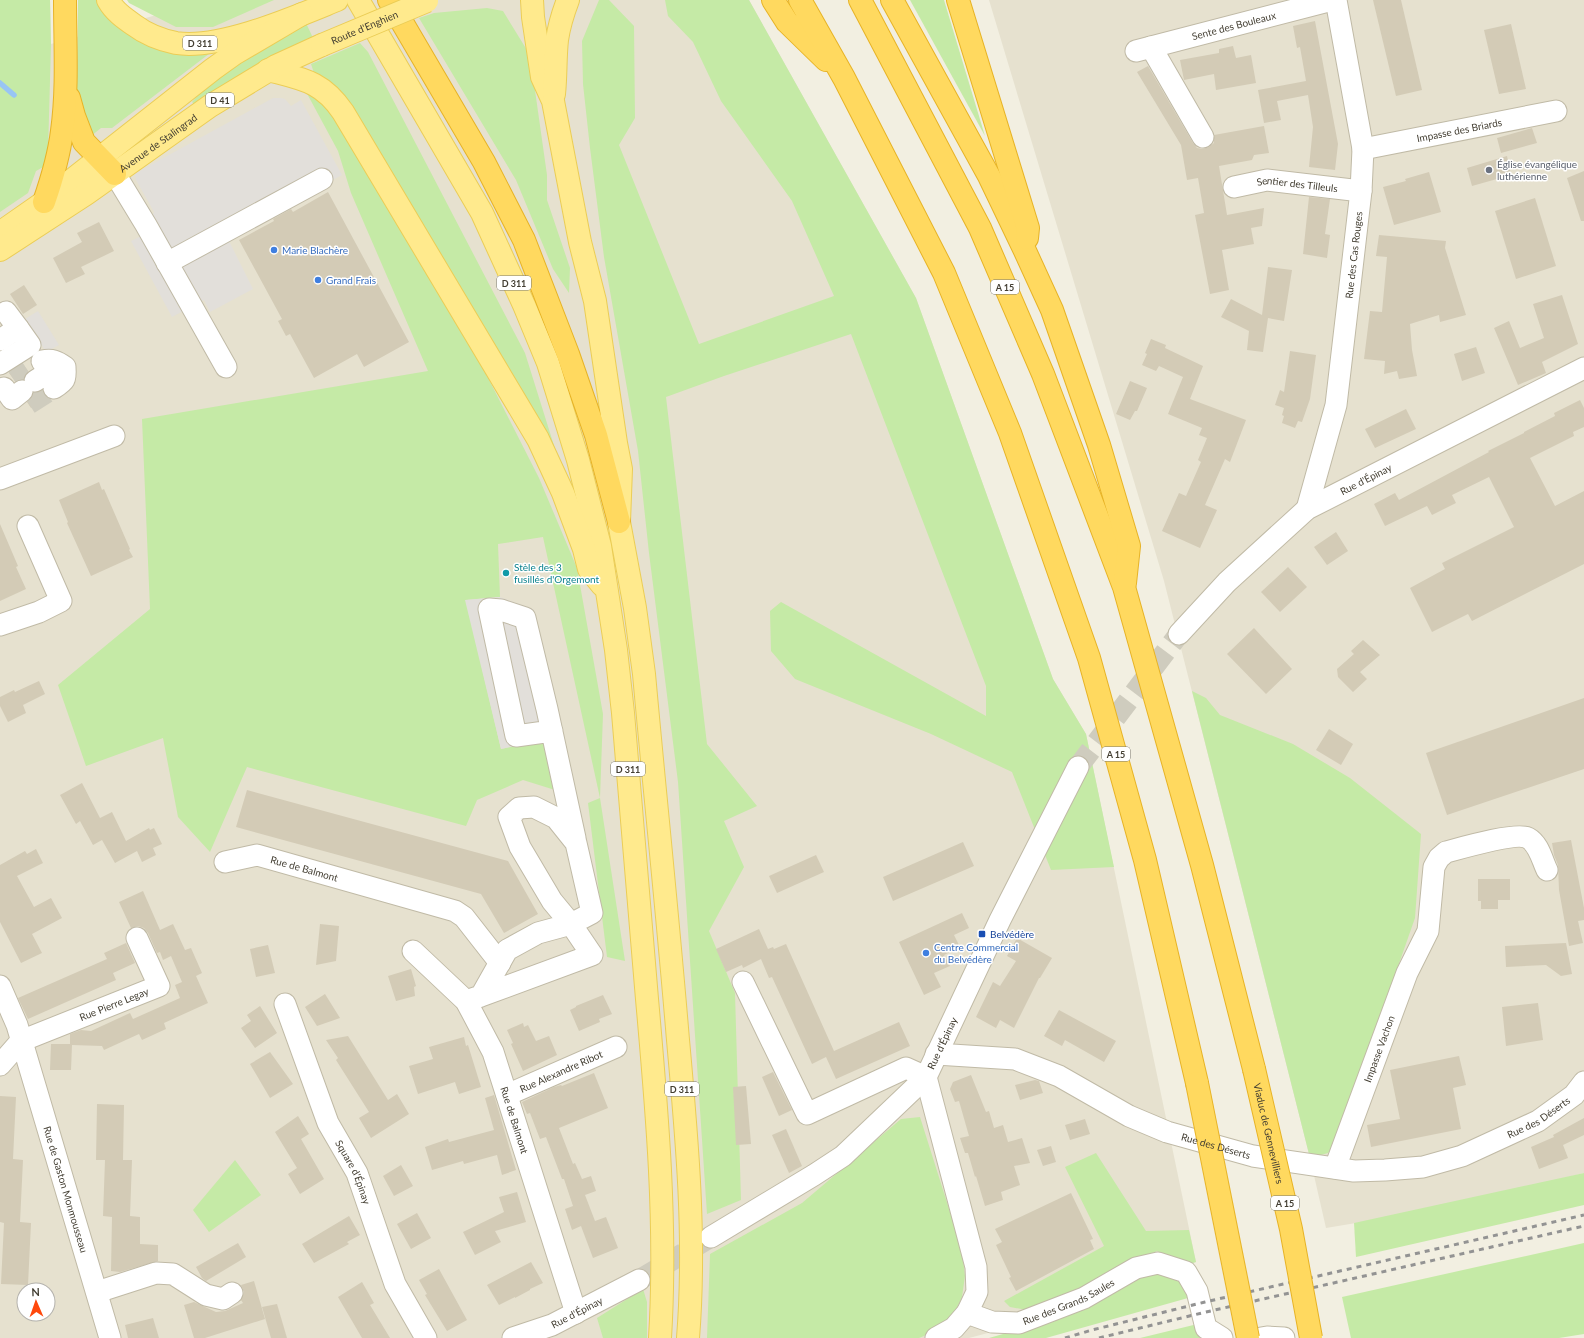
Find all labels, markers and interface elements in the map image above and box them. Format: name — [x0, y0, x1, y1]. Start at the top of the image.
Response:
street label: Route d'Enghien — [329, 8, 400, 47]
street label: Sente des Bouleaux — [1190, 9, 1277, 42]
road number: D 311 — [183, 36, 217, 50]
road number: D 41 — [206, 93, 234, 107]
street label: Avenue de Stalingrad — [117, 111, 199, 175]
street label: Impasse des Briards — [1415, 116, 1503, 144]
place label: Église évangélique luthérienne — [1497, 158, 1577, 182]
marker: Église évangélique luthérienne — [1484, 165, 1494, 175]
street label: Sentier des Tilleuls — [1255, 174, 1338, 194]
street label: Rue des Cas Rouges — [1342, 211, 1365, 299]
place label: Marie Blachère — [282, 244, 348, 256]
marker: Marie Blachère — [269, 245, 279, 255]
place label: Grand Frais — [326, 274, 376, 286]
marker: Grand Frais — [313, 275, 323, 285]
road number: D 311 — [497, 276, 531, 290]
road number: A 15 — [991, 280, 1019, 294]
street label: Rue d'Épinay — [1338, 461, 1394, 497]
place label: Stèle des 3 fusillés d'Orgemont — [514, 561, 600, 585]
marker: Stèle des 3 fusillés d'Orgemont — [501, 568, 511, 578]
road number: A 15 — [1102, 747, 1130, 761]
road number: D 311 — [611, 762, 645, 776]
street label: Rue de Balmont — [269, 853, 340, 884]
place label: Belvédère — [990, 928, 1034, 940]
marker: Belvédère — [977, 929, 987, 939]
place label: Centre Commercial du Belvédère — [934, 941, 1018, 965]
marker: Centre Commercial du Belvédère — [921, 948, 931, 958]
street label: Rue Pierre Legay — [78, 985, 151, 1023]
street label: Rue d'Épinay — [925, 1014, 960, 1071]
street label: Impasse Vachon — [1361, 1014, 1397, 1084]
street label: Rue Alexandre Ribot — [518, 1048, 605, 1095]
road number: D 311 — [665, 1082, 699, 1096]
street label: Viaduc de Gennevilliers — [1251, 1082, 1286, 1185]
street label: Rue de Balmont — [498, 1085, 531, 1155]
street label: Rue des Déserts — [1505, 1094, 1572, 1140]
street label: Rue de Gaston Monmousseau — [41, 1125, 90, 1254]
street label: Rue des Déserts — [1180, 1130, 1252, 1161]
street label: Square d'Épinay — [333, 1138, 373, 1207]
road number: A 15 — [1271, 1196, 1299, 1210]
street label: Rue des Grands Saules — [1021, 1276, 1116, 1327]
north arrow — [16, 1282, 56, 1322]
text: N — [31, 1285, 40, 1298]
street label: Rue d'Épinay — [549, 1294, 605, 1330]

